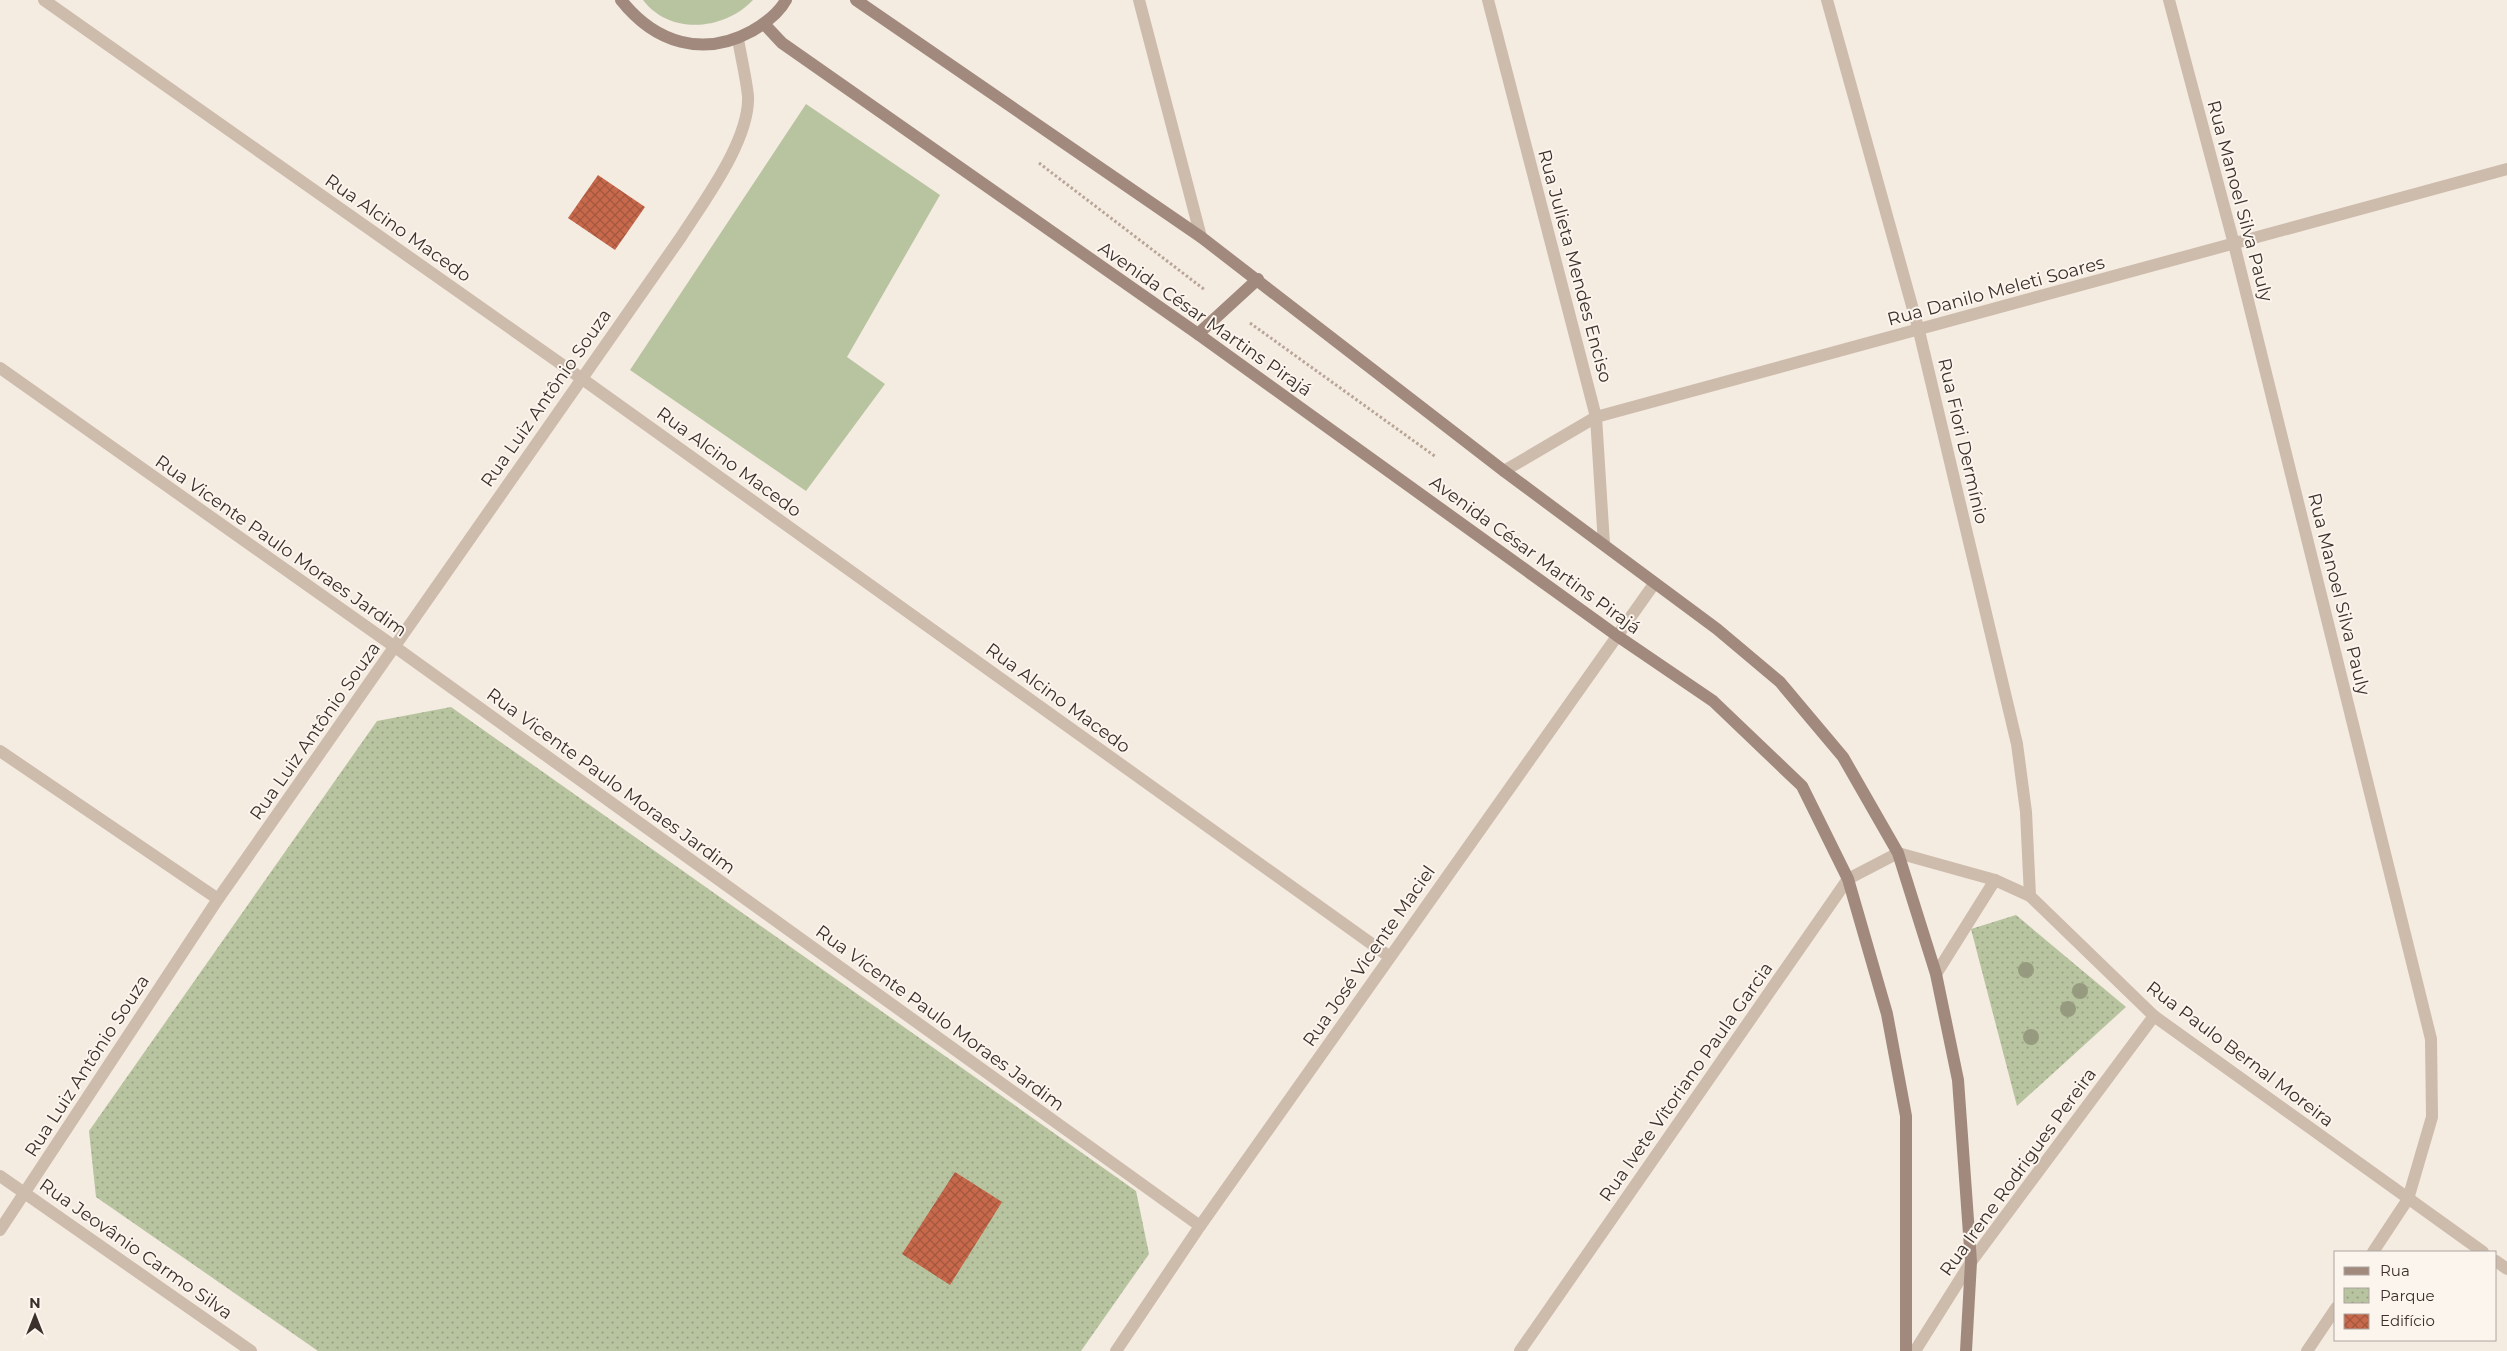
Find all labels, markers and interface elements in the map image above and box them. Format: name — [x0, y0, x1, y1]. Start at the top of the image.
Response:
street label: Rua Manoel Silva Pauly — [2203, 98, 2278, 304]
street label: Rua Julieta Mendes Enciso — [1533, 147, 1617, 385]
street label: Rua Alcino Macedo — [321, 169, 475, 287]
street label: Avenida César Martins Pirajá — [1094, 237, 1316, 401]
street label: Rua Danilo Meleti Soares — [1885, 251, 2107, 331]
street label: Rua Luiz Antônio Souza — [476, 305, 616, 491]
street label: Rua Fiori Dermínio — [1933, 356, 1993, 526]
street label: Rua Alcino Macedo — [652, 402, 806, 522]
street label: Rua Vicente Paulo Moraes Jardim — [151, 450, 411, 642]
street label: Avenida César Martins Pirajá — [1425, 471, 1645, 639]
street label: Rua Manoel Silva Pauly — [2303, 491, 2375, 698]
street label: Rua Luiz Antônio Souza — [245, 638, 385, 824]
street label: Rua Alcino Macedo — [981, 638, 1135, 758]
street label: Rua Vicente Paulo Moraes Jardim — [482, 683, 740, 879]
street label: Rua José Vicente Maciel — [1298, 861, 1440, 1051]
street label: Rua Vicente Paulo Moraes Jardim — [811, 920, 1069, 1116]
street label: Rua Ivete Vitoriano Paula Garcia — [1595, 958, 1777, 1206]
street label: Rua Luiz Antônio Souza — [20, 971, 154, 1161]
street label: Rua Paulo Bernal Moreira — [2142, 976, 2338, 1132]
street label: Rua Irene Rodrigues Pereira — [1935, 1064, 2101, 1280]
street label: Rua Jeovânio Carmo Silva — [35, 1174, 237, 1324]
legend — [2334, 1251, 2497, 1341]
text: Rua — [2380, 1261, 2410, 1280]
text: Parque — [2380, 1286, 2435, 1305]
north arrow — [10, 1291, 60, 1341]
text: N — [29, 1294, 41, 1312]
text: Edifício — [2380, 1311, 2435, 1330]

